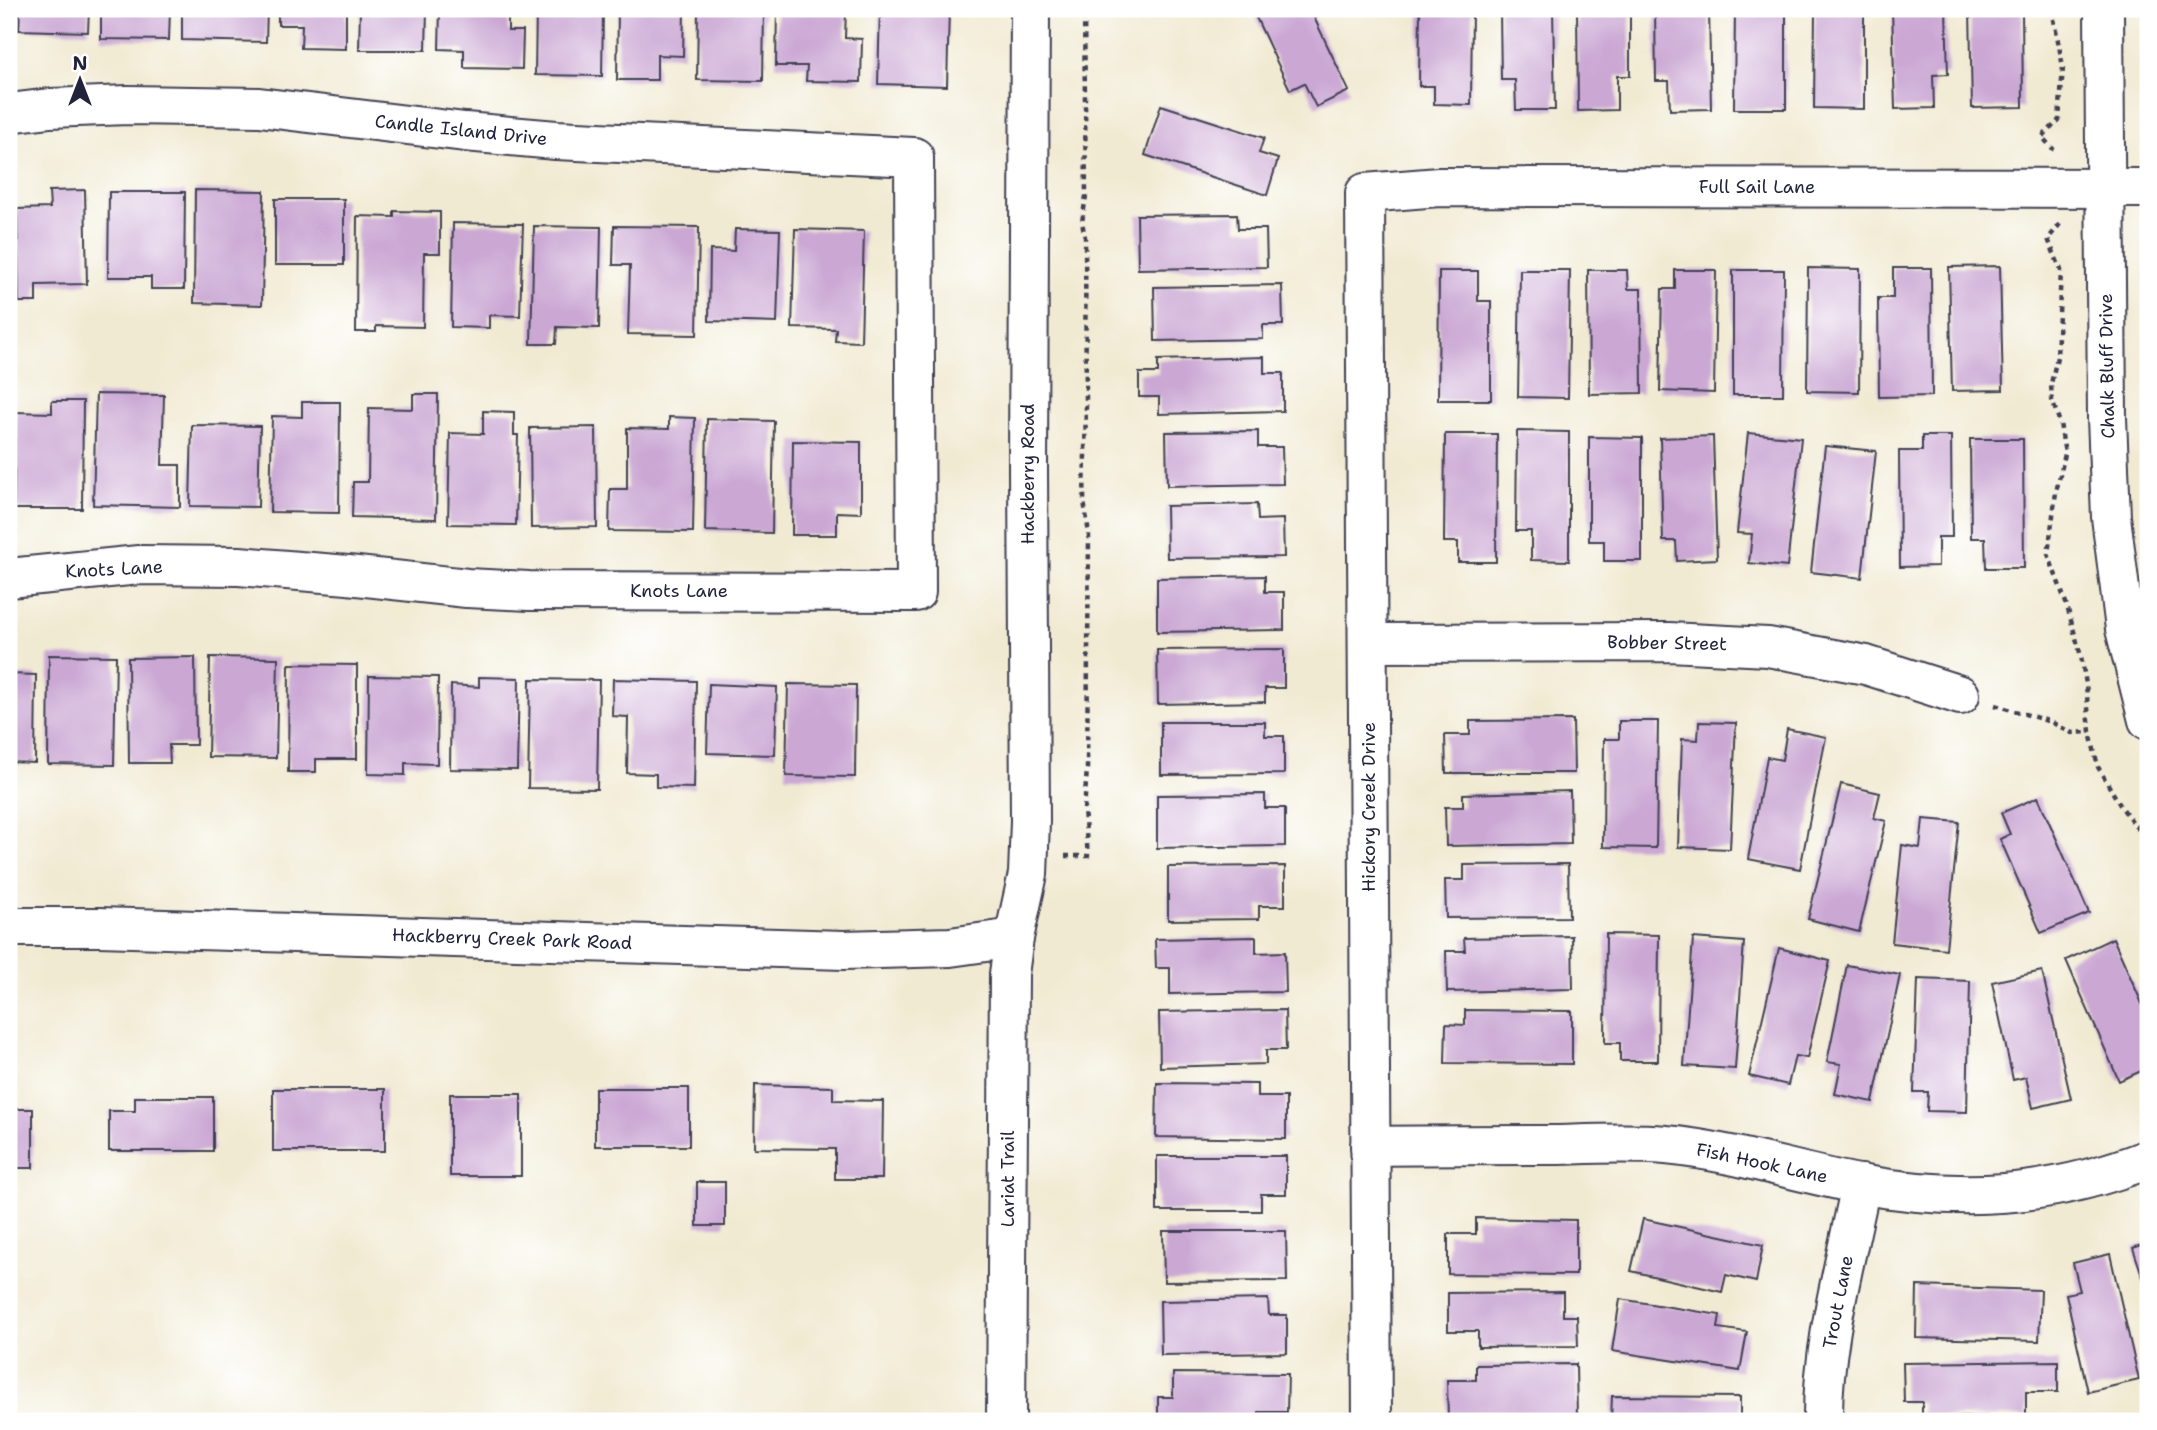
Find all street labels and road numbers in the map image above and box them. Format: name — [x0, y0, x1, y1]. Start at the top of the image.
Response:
street label: Candle Island Drive — [374, 109, 548, 151]
street label: Full Sail Lane — [1699, 175, 1815, 199]
street label: Chalk Bluff Drive — [2094, 293, 2120, 439]
street label: Hackberry Road — [1016, 404, 1040, 544]
street label: Knots Lane — [65, 554, 163, 584]
street label: Knots Lane — [630, 579, 728, 603]
street label: Bobber Street — [1607, 630, 1727, 656]
street label: Hickory Creek Drive — [1357, 722, 1381, 892]
street label: Hackberry Creek Park Road — [392, 923, 632, 955]
street label: Lariat Trail — [996, 1130, 1020, 1227]
street label: Fish Hook Lane — [1694, 1137, 1830, 1189]
street label: Trout Lane — [1817, 1253, 1859, 1351]

